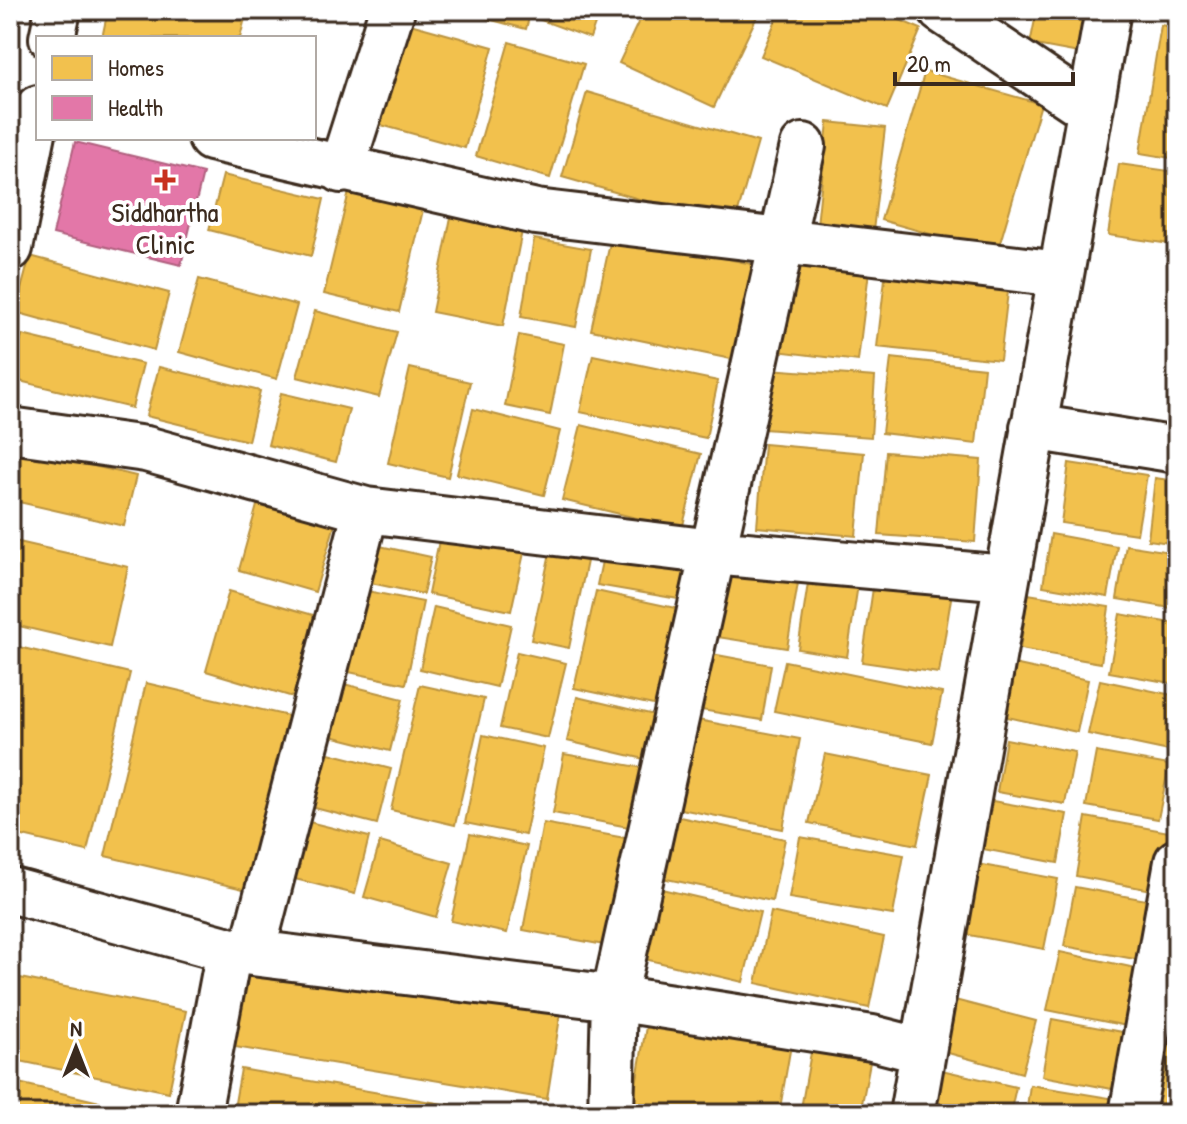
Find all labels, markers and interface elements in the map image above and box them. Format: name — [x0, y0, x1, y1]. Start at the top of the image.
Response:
legend — [36, 36, 316, 140]
scale bar — [895, 36, 1073, 86]
text: 20 m — [907, 47, 951, 79]
text: Homes — [108, 51, 164, 83]
text: Health — [108, 91, 163, 123]
marker: Siddhartha Clinic — [154, 169, 176, 191]
place label: Siddhartha Clinic — [112, 193, 218, 263]
north arrow — [36, 1008, 116, 1088]
text: N — [70, 1013, 82, 1043]

